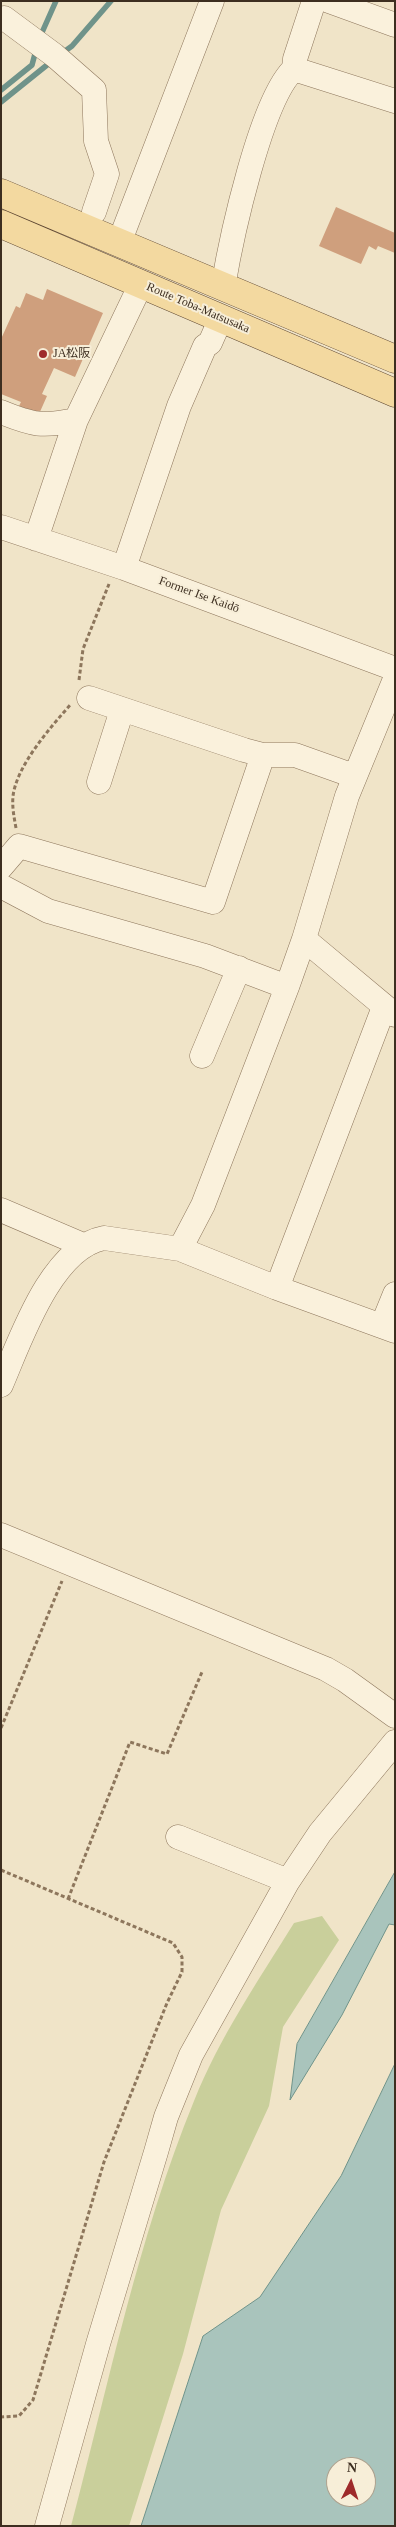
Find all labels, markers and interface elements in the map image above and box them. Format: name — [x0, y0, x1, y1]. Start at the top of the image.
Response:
street label: Route Toba-Matsusaka — [144, 280, 252, 336]
place label: JA松阪 — [53, 347, 90, 361]
marker: JA松阪 — [37, 348, 49, 360]
street label: Former Ise Kaidō — [157, 574, 241, 616]
north arrow — [326, 2457, 376, 2507]
text: N — [346, 2460, 358, 2475]

